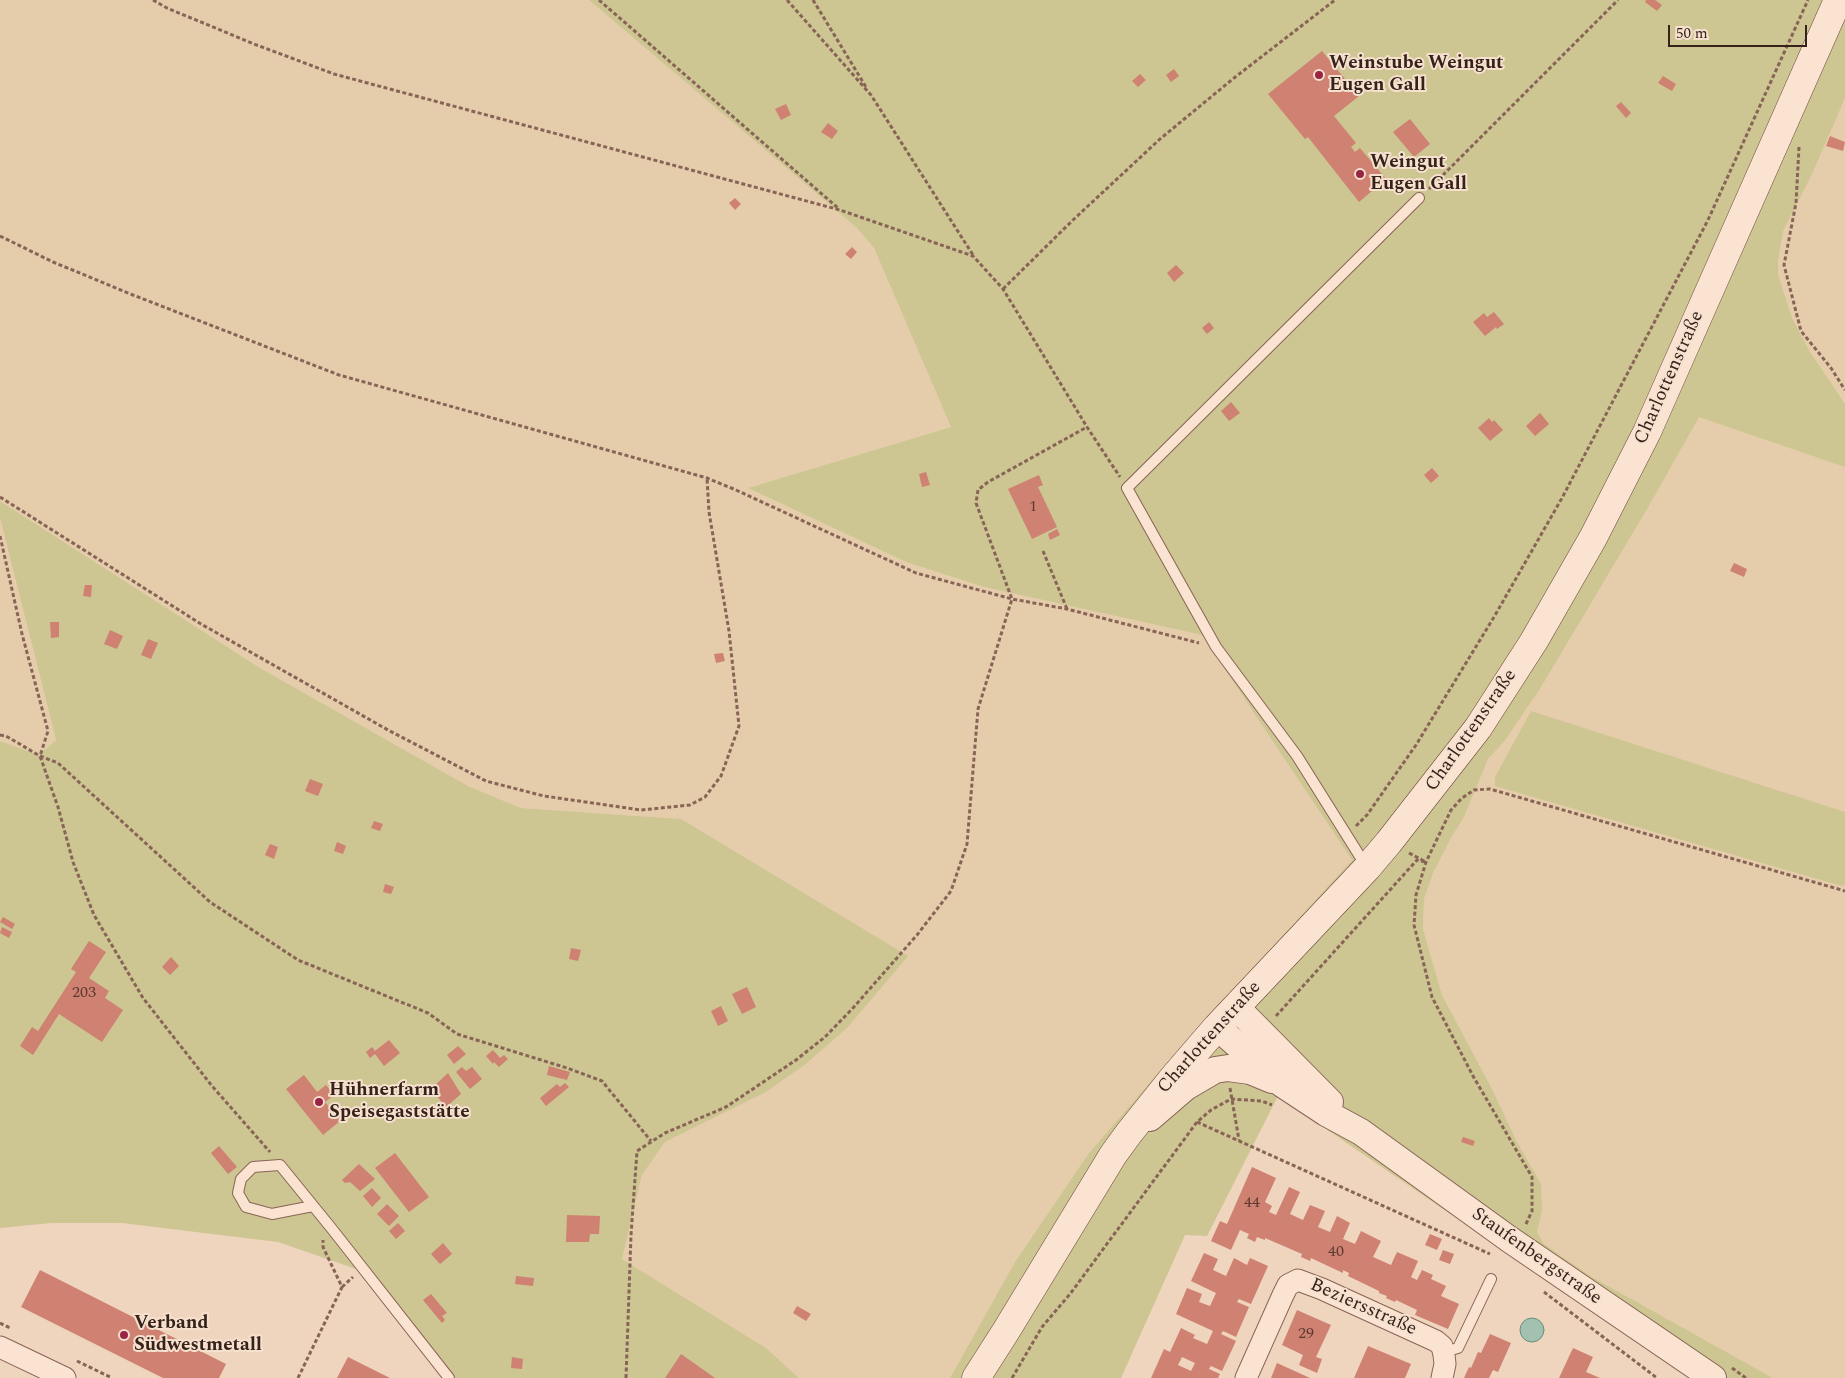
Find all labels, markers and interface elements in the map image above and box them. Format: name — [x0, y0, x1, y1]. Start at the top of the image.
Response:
scale bar — [1670, 15, 1809, 47]
text: 50 m — [1676, 22, 1708, 45]
place label: Weinstube Weingut Eugen Gall — [1329, 53, 1503, 97]
marker: Weinstube Weingut Eugen Gall — [1313, 69, 1325, 81]
place label: Weingut Eugen Gall — [1370, 152, 1467, 196]
marker: Weingut Eugen Gall — [1354, 168, 1366, 180]
street label: Charlottenstraße — [1630, 308, 1710, 448]
house number: 1 — [1029, 498, 1037, 518]
street label: Charlottenstraße — [1421, 666, 1523, 796]
street label: Charlottenstraße — [1153, 977, 1267, 1099]
house number: 203 — [72, 984, 96, 1004]
place label: Hühnerfarm Speisegaststätte — [329, 1080, 470, 1124]
marker: Hühnerfarm Speisegaststätte — [313, 1096, 325, 1108]
house number: 44 — [1244, 1194, 1260, 1214]
street label: Staufenbergstraße — [1466, 1204, 1606, 1310]
house number: 40 — [1328, 1243, 1344, 1263]
street label: Beziersstraße — [1306, 1274, 1420, 1342]
place label: Verband Südwestmetall — [134, 1313, 262, 1357]
house number: 29 — [1298, 1325, 1314, 1345]
marker: Verband Südwestmetall — [118, 1329, 130, 1341]

